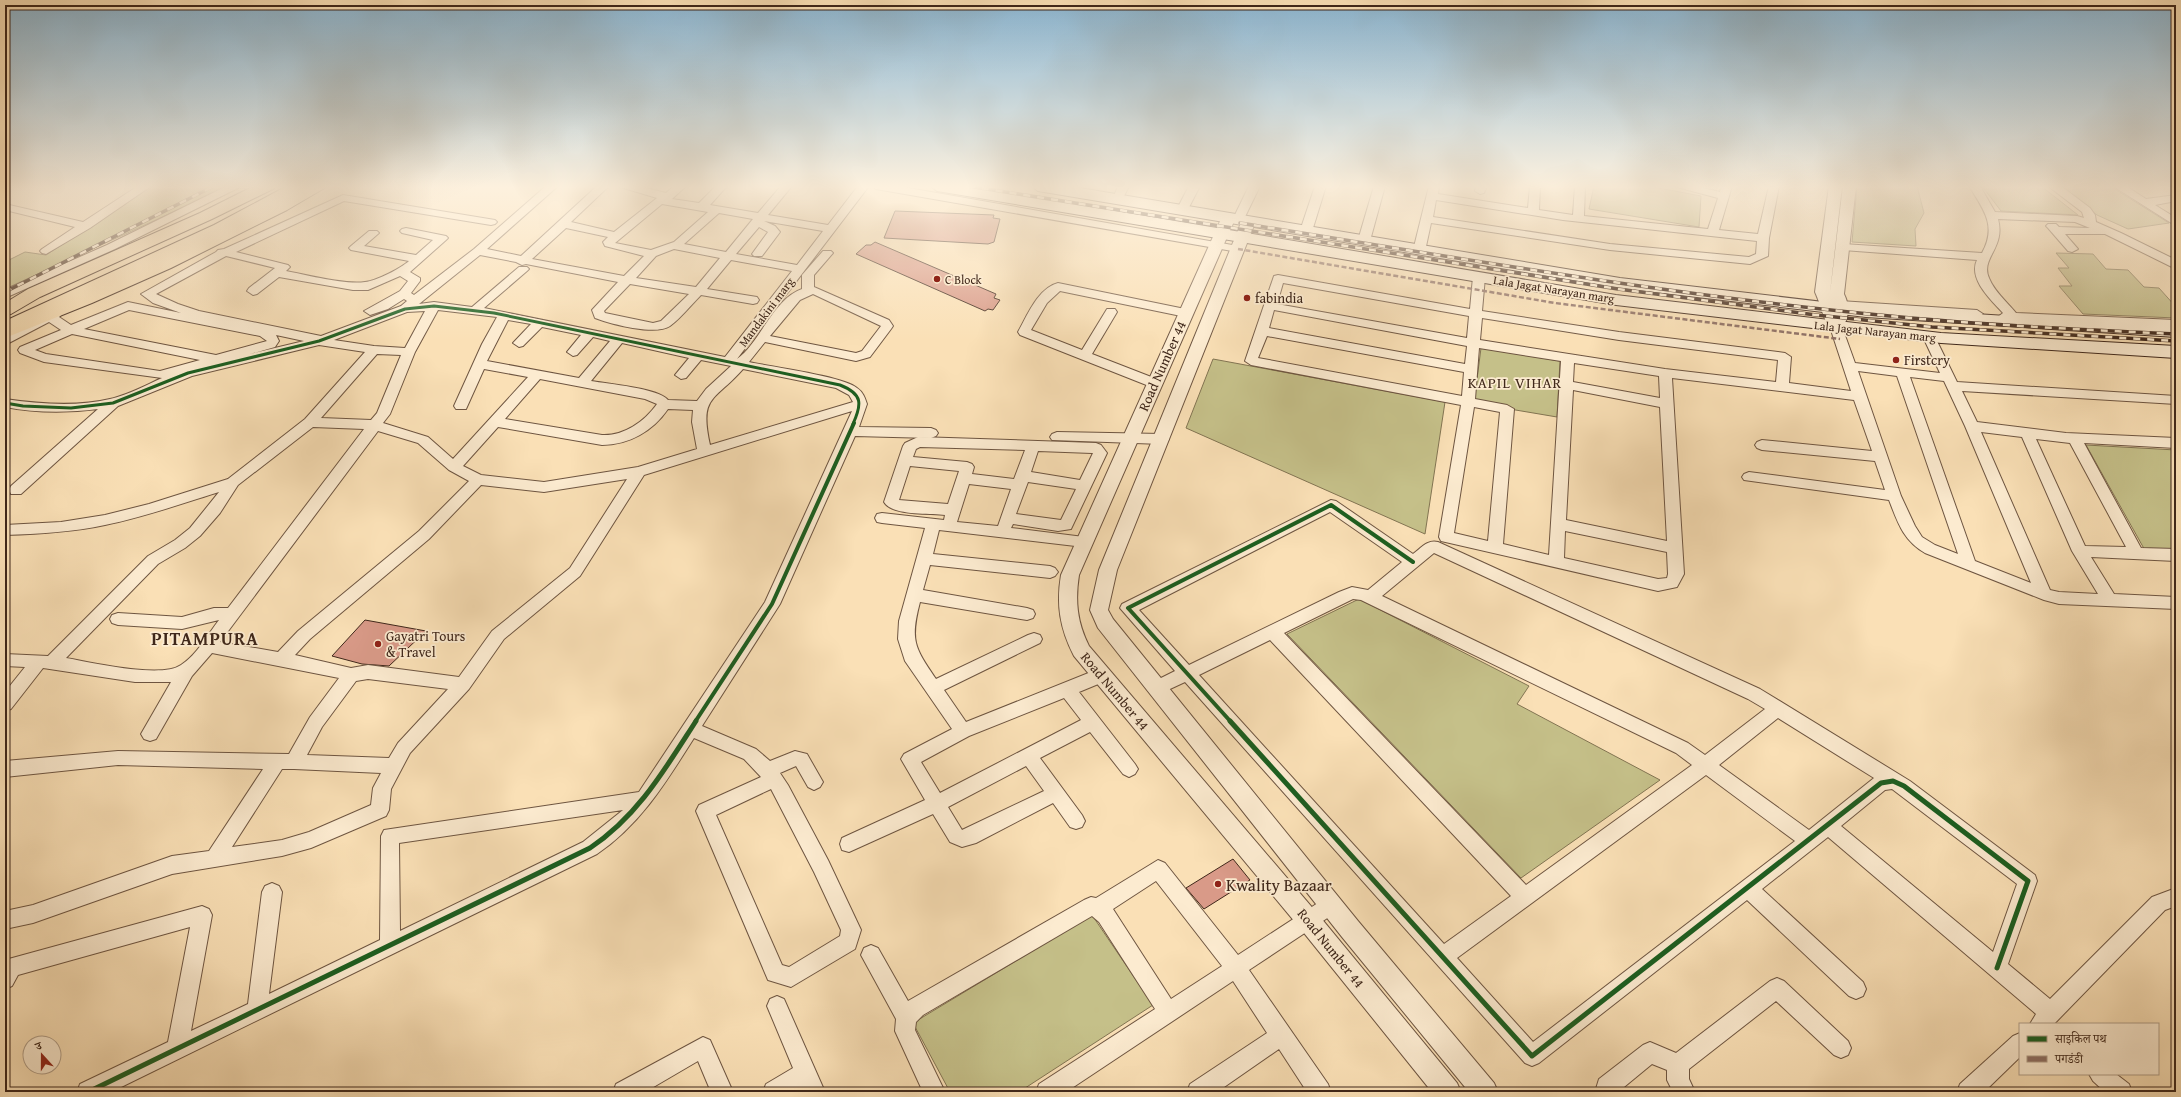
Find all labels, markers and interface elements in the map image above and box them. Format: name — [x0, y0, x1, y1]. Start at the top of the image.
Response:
place label: C Block — [945, 271, 983, 288]
street label: Lala Jagat Narayan marg — [1492, 271, 1616, 307]
street label: Mandakini marg — [734, 274, 798, 350]
marker: C Block — [932, 274, 942, 284]
place label: fabindia — [1255, 288, 1304, 308]
marker: fabindia — [1242, 293, 1252, 303]
street label: Lala Jagat Narayan marg — [1813, 316, 1937, 346]
street label: Road Number 44 — [1133, 318, 1191, 414]
place label: Firstcry — [1904, 350, 1950, 370]
marker: Firstcry — [1891, 355, 1901, 365]
district label: KAPIL VIHAR — [1468, 372, 1562, 393]
district label: PITAMPURA — [151, 625, 259, 652]
place label: Gayatri Tours & Travel — [386, 626, 465, 662]
marker: Gayatri Tours & Travel — [373, 639, 383, 649]
street label: Road Number 44 — [1076, 648, 1154, 735]
place label: Kwality Bazaar — [1226, 872, 1332, 897]
marker: Kwality Bazaar — [1213, 879, 1223, 889]
street label: Road Number 44 — [1293, 904, 1369, 992]
legend — [2019, 1023, 2159, 1075]
text: साइकिल पथ — [2054, 1030, 2107, 1047]
north arrow — [22, 1035, 62, 1075]
text: उ — [32, 1037, 45, 1054]
text: पगडंडी — [2054, 1050, 2084, 1067]

